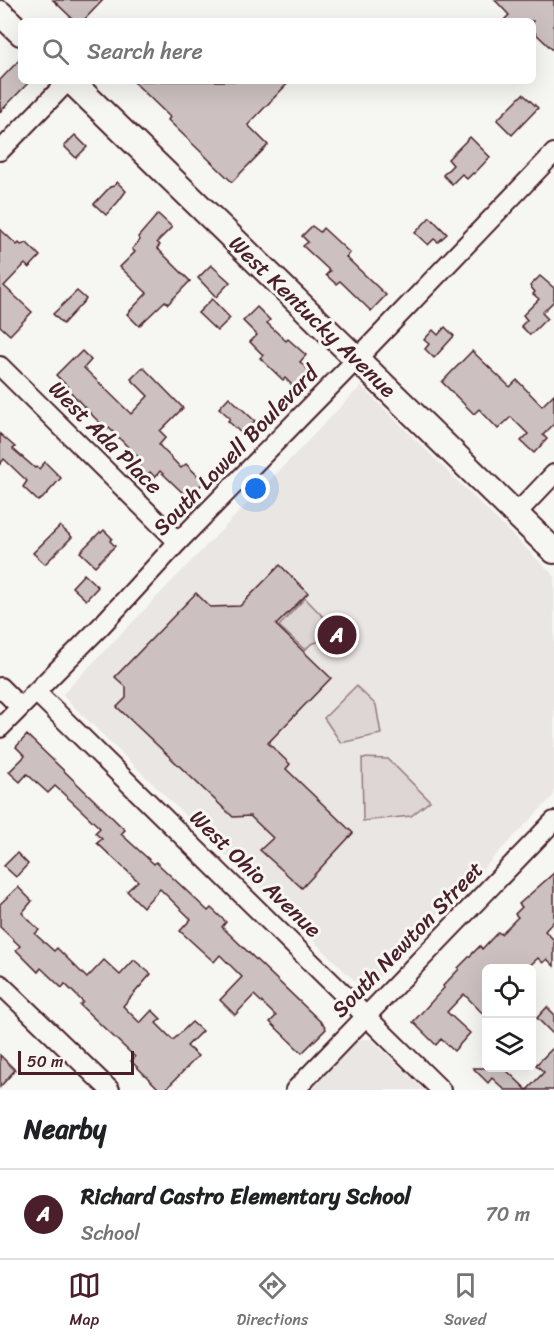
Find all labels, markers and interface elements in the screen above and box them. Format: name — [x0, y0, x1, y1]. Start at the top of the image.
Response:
search box — [18, 18, 536, 84]
text: Search here — [87, 32, 203, 71]
icon: search — [39, 35, 72, 68]
street label: West Kentucky Avenue — [219, 225, 406, 408]
street label: South Lowell Boulevard — [143, 355, 329, 545]
street label: West Ada Place — [39, 371, 172, 504]
your location — [241, 474, 270, 503]
pin: A — [318, 612, 356, 658]
street label: West Ohio Avenue — [180, 799, 331, 947]
street label: South Newton Street — [322, 851, 493, 1027]
map controls — [482, 964, 536, 1072]
button: locate — [482, 964, 536, 1018]
button: layers — [482, 1018, 536, 1072]
text: 50 m — [27, 1047, 63, 1076]
scale bar — [18, 1048, 134, 1076]
text: Nearby — [24, 1106, 106, 1152]
text: Richard Castro Elementary School — [81, 1177, 411, 1216]
text: A — [37, 1197, 50, 1232]
text: 70 m — [485, 1197, 530, 1232]
text: School — [81, 1216, 140, 1251]
tab: Map — [68, 1269, 101, 1334]
tab: Directions — [237, 1269, 308, 1334]
tab: Saved — [444, 1269, 486, 1334]

